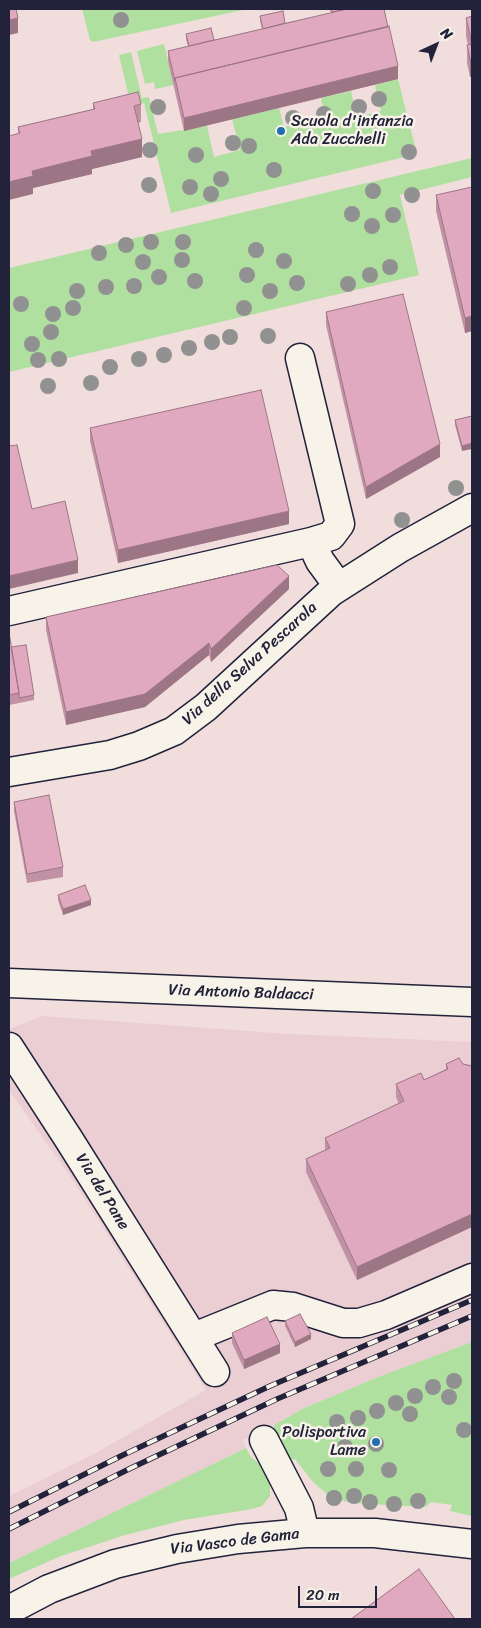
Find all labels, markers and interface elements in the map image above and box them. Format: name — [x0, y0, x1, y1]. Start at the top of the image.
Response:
north arrow — [411, 20, 461, 70]
text: N — [434, 21, 459, 46]
place label: Scuola d'infanzia Ada Zucchelli — [291, 112, 414, 150]
marker: Scuola d'infanzia Ada Zucchelli — [275, 125, 287, 137]
street label: Via della Selva Pescarola — [179, 598, 321, 730]
street label: Via Antonio Baldacci — [168, 981, 314, 1005]
street label: Via del Pane — [71, 1150, 133, 1234]
place label: Polisportiva Lame — [282, 1423, 366, 1461]
marker: Polisportiva Lame — [370, 1436, 382, 1448]
street label: Via Vasco de Gama — [170, 1525, 300, 1559]
scale bar — [301, 1576, 380, 1608]
text: 20 m — [306, 1582, 340, 1608]

